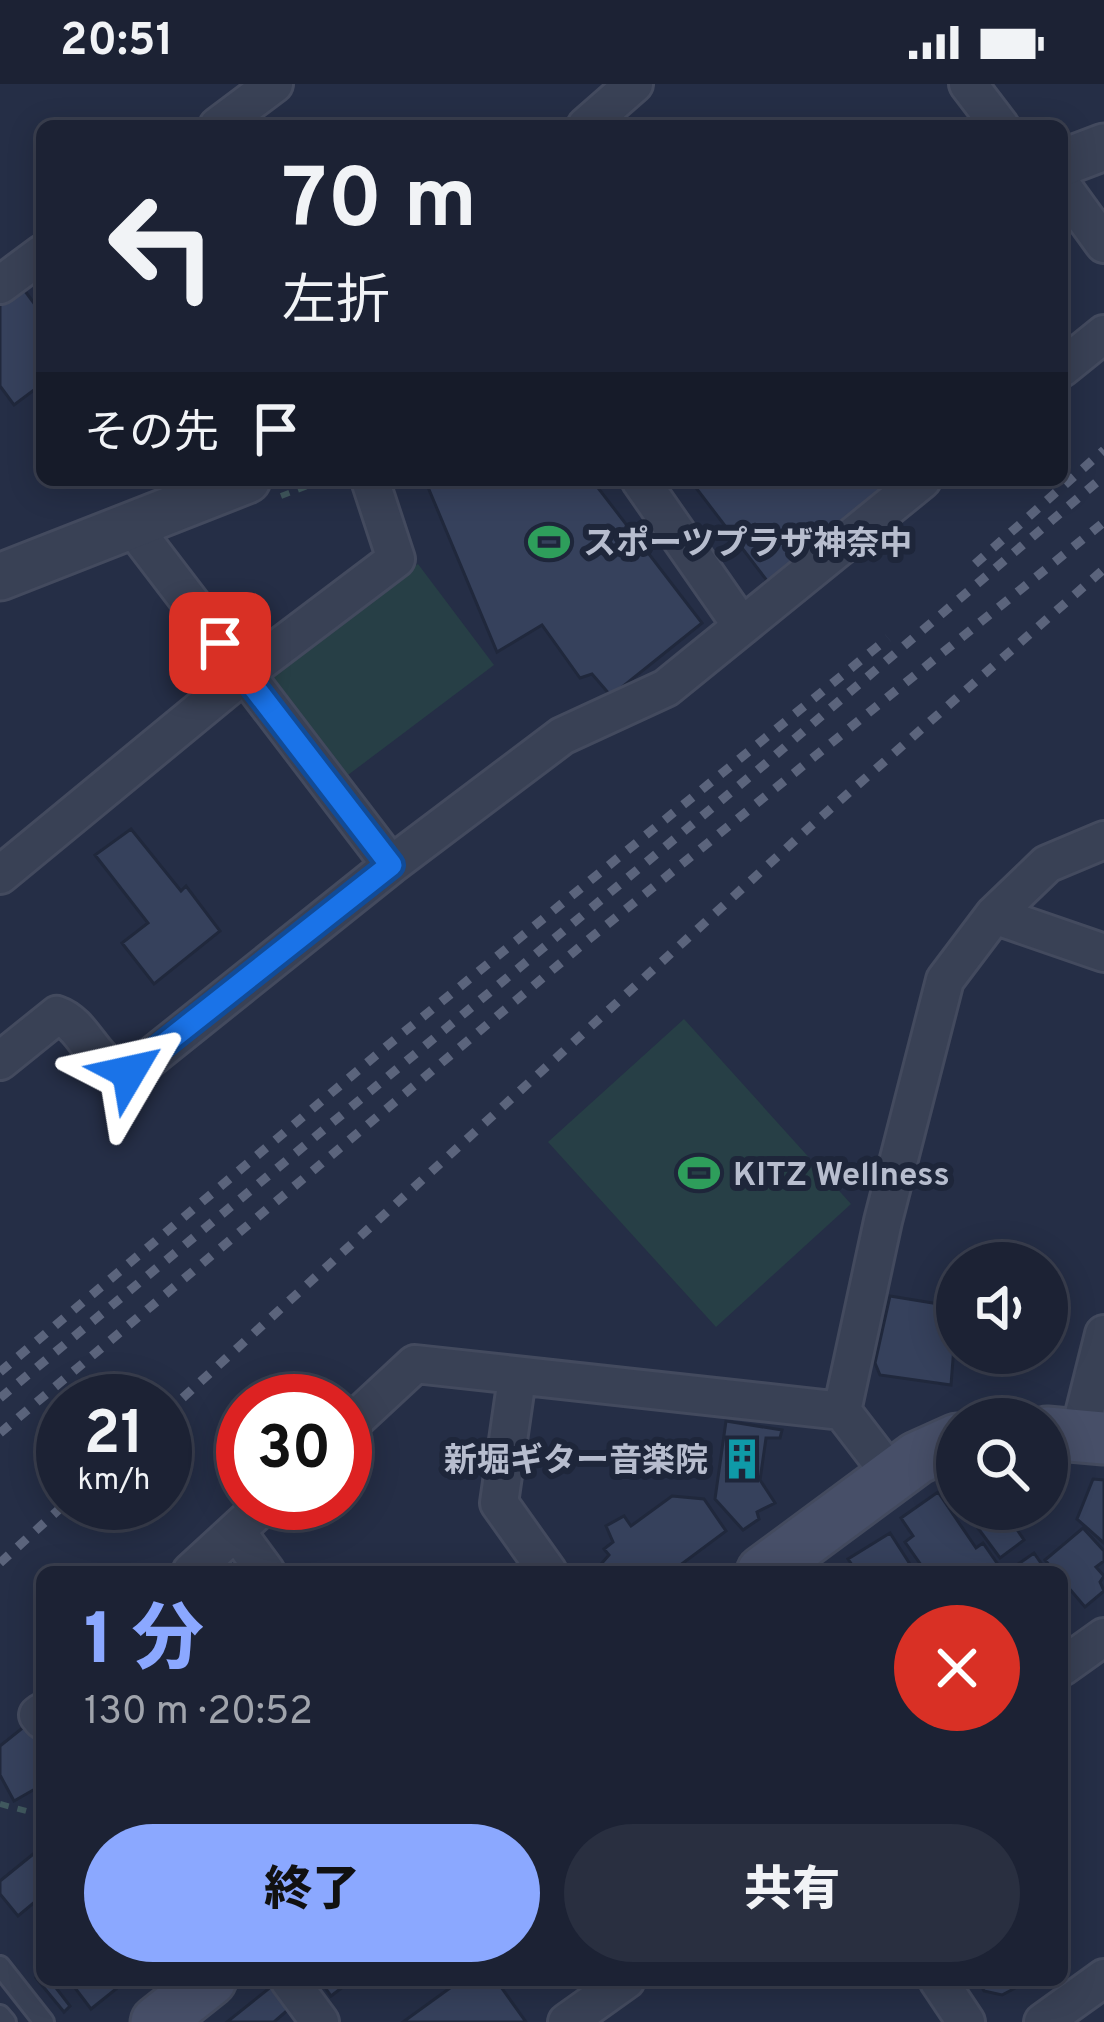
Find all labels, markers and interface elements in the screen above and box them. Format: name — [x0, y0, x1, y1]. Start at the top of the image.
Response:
text: 20:51 — [60, 14, 174, 71]
text: 70 m — [282, 151, 477, 257]
icon: left — [84, 168, 240, 324]
text: 左折 — [282, 270, 390, 339]
icon: arrive — [243, 396, 309, 462]
text: その先 — [84, 407, 219, 464]
sports icon: スポーツプラザ神奈中 — [526, 519, 572, 565]
place label: スポーツプラザ神奈中 — [583, 525, 912, 567]
pin — [169, 592, 271, 694]
icon: arrive — [187, 610, 253, 676]
position arrow — [66, 1009, 192, 1135]
sports icon: KITZ Wellness — [676, 1150, 722, 1196]
place label: KITZ Wellness — [733, 1156, 950, 1198]
map controls — [936, 1242, 1068, 1530]
button: sound — [936, 1242, 1068, 1374]
speed limit sign: 30 — [216, 1374, 372, 1530]
button: search — [936, 1398, 1068, 1530]
text: 21 — [84, 1399, 144, 1475]
building icon: 新堀ギター音楽院 — [719, 1436, 765, 1482]
place label: 新堀ギター音楽院 — [444, 1442, 708, 1484]
text: km/h — [78, 1463, 150, 1500]
text: 1 分 — [84, 1598, 204, 1690]
button: close — [894, 1605, 1020, 1731]
text: 130 m · 20:52 — [84, 1689, 313, 1738]
button: 終了 — [84, 1824, 540, 1962]
button: 共有 — [564, 1824, 1020, 1962]

